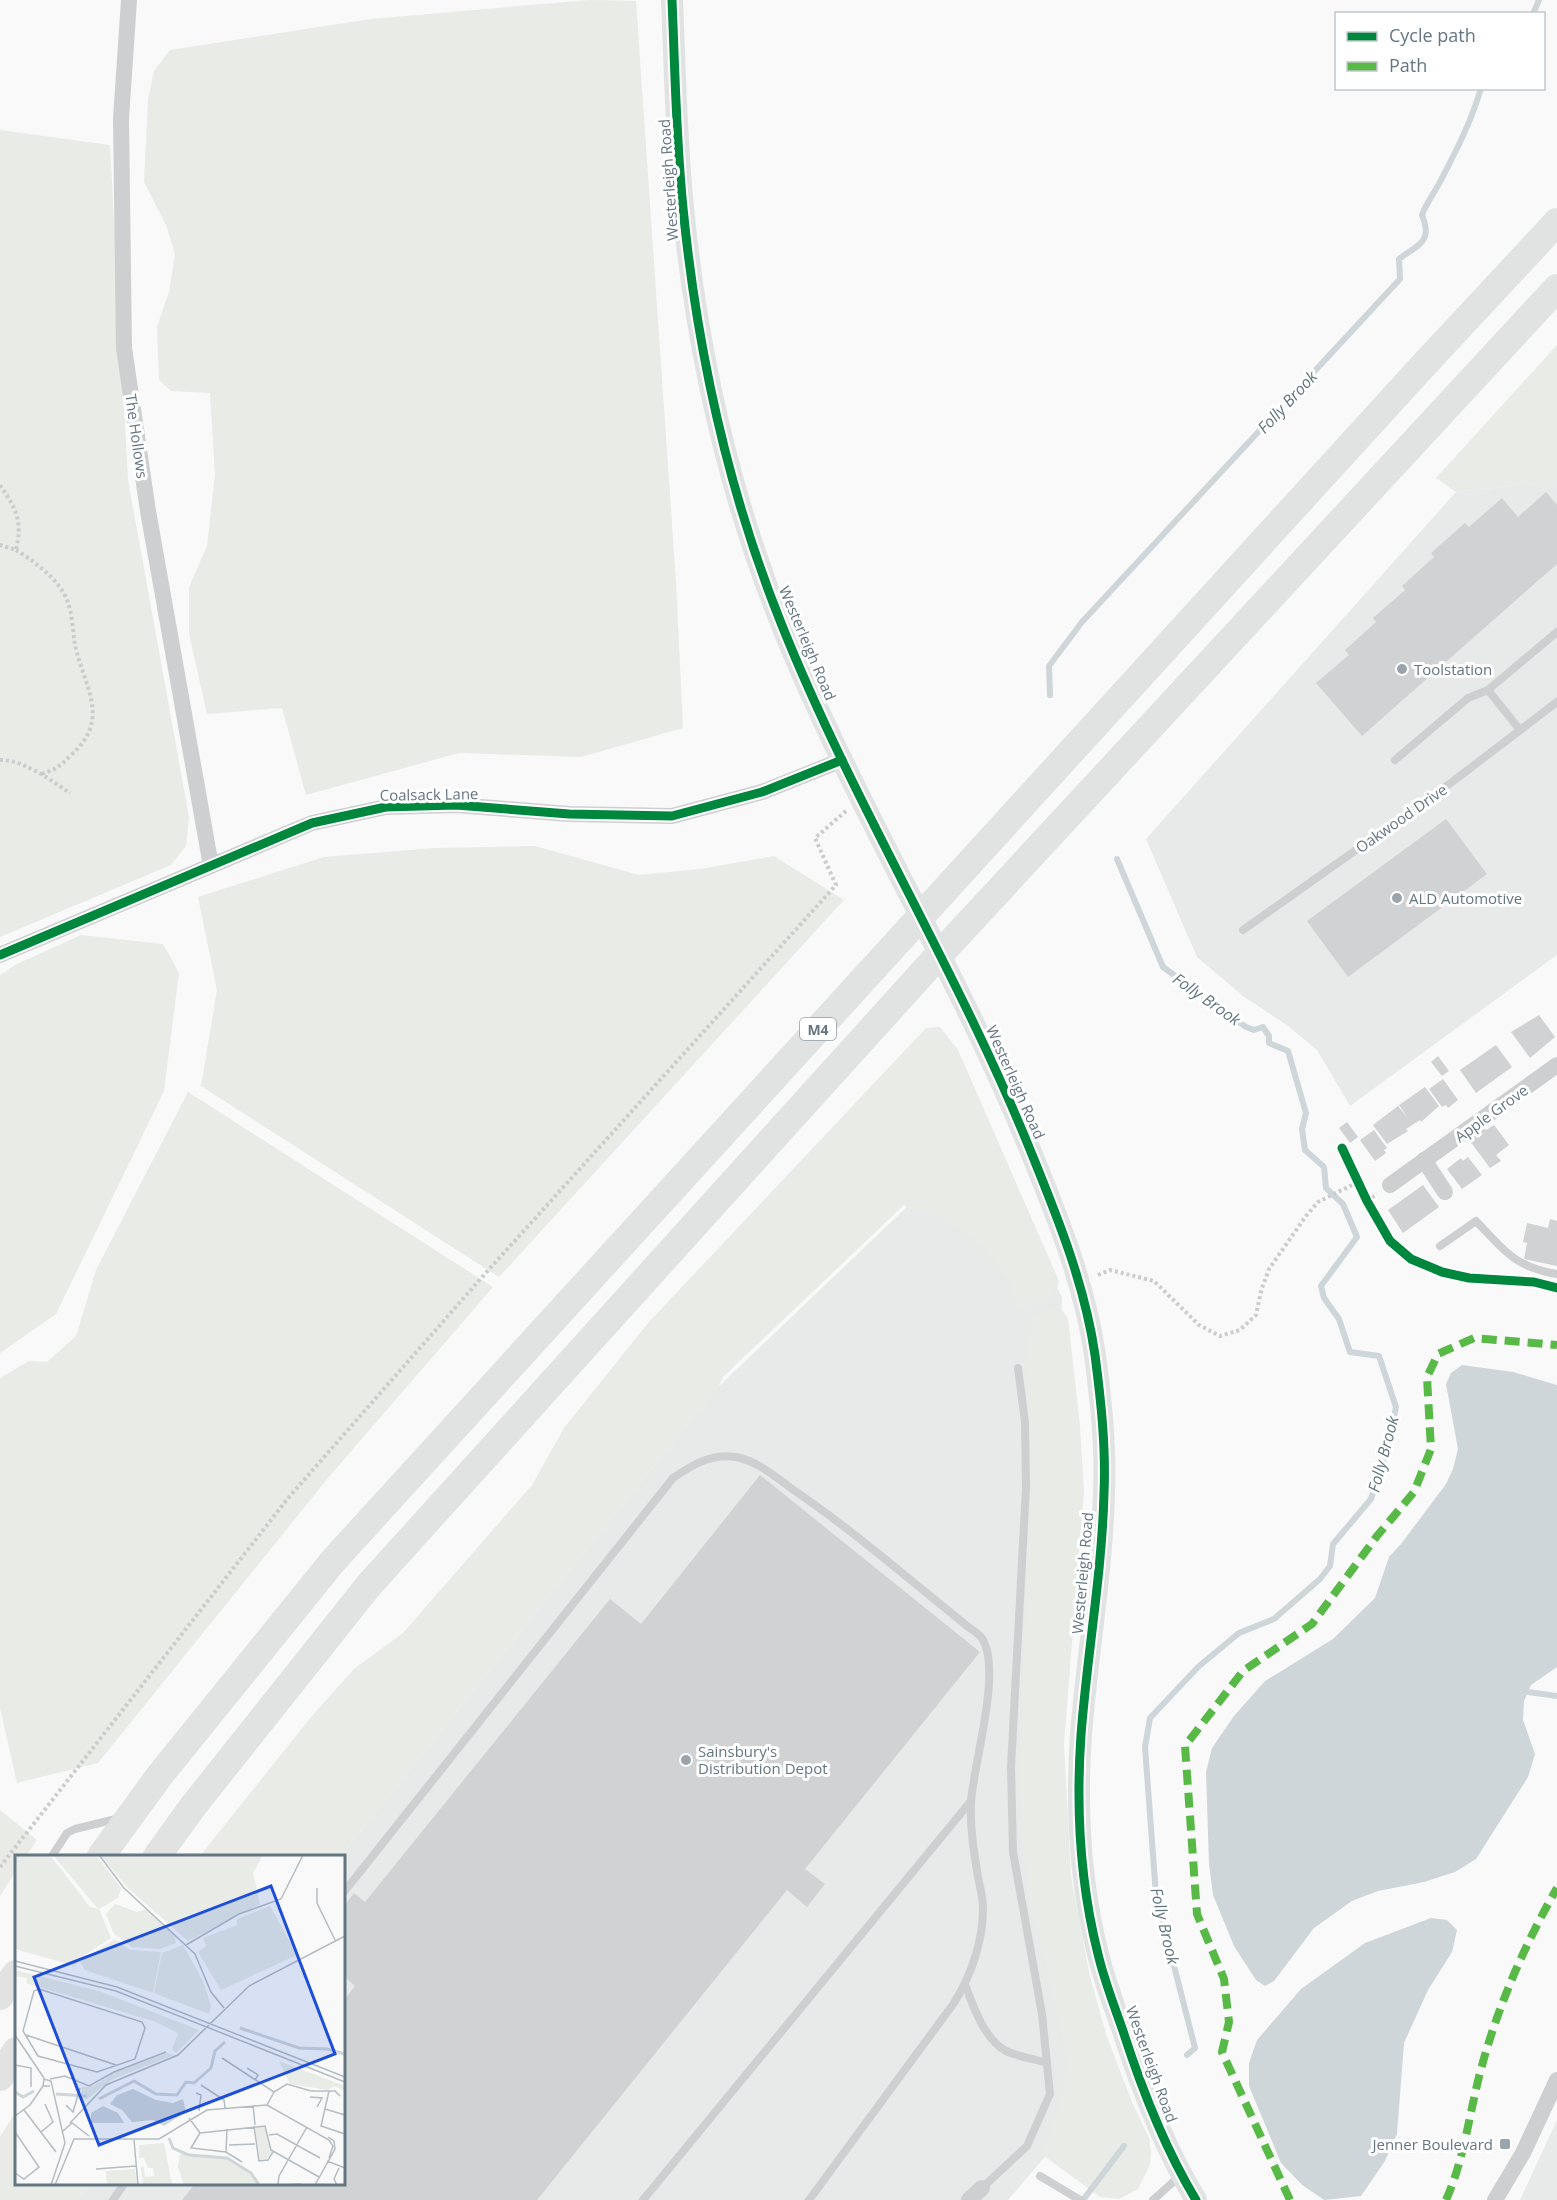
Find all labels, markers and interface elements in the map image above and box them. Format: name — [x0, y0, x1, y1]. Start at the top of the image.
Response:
legend — [1335, 12, 1545, 90]
text: Cycle path — [1389, 23, 1476, 47]
text: Path — [1389, 53, 1427, 77]
street label: Westerleigh Road — [654, 118, 682, 242]
water label: Folly Brook — [1252, 365, 1322, 438]
street label: The Hollows — [121, 392, 153, 480]
street label: Westerleigh Road — [775, 583, 841, 703]
place label: Toolstation — [1414, 659, 1492, 679]
marker: Toolstation — [1395, 662, 1409, 676]
street label: Oakwood Drive — [1351, 779, 1451, 857]
street label: Coalsack Lane — [379, 783, 479, 805]
place label: ALD Automotive — [1409, 888, 1522, 908]
marker: ALD Automotive — [1390, 891, 1404, 905]
water label: Folly Brook — [1169, 968, 1246, 1031]
road number: M4 — [800, 1018, 836, 1040]
street label: Westerleigh Road — [982, 1022, 1050, 1142]
street label: Apple Grove — [1450, 1080, 1532, 1146]
water label: Folly Brook — [1362, 1412, 1404, 1495]
street label: Westerleigh Road — [1067, 1511, 1097, 1635]
place label: Sainsbury's Distribution Depot — [698, 1741, 828, 1778]
marker: Sainsbury's Distribution Depot — [679, 1753, 693, 1767]
inset map — [15, 1855, 345, 2185]
water label: Folly Brook — [1146, 1886, 1185, 1968]
street label: Westerleigh Road — [1122, 2003, 1182, 2125]
place label: Jenner Boulevard — [1370, 2134, 1493, 2154]
marker: Jenner Boulevard — [1498, 2137, 1512, 2151]

